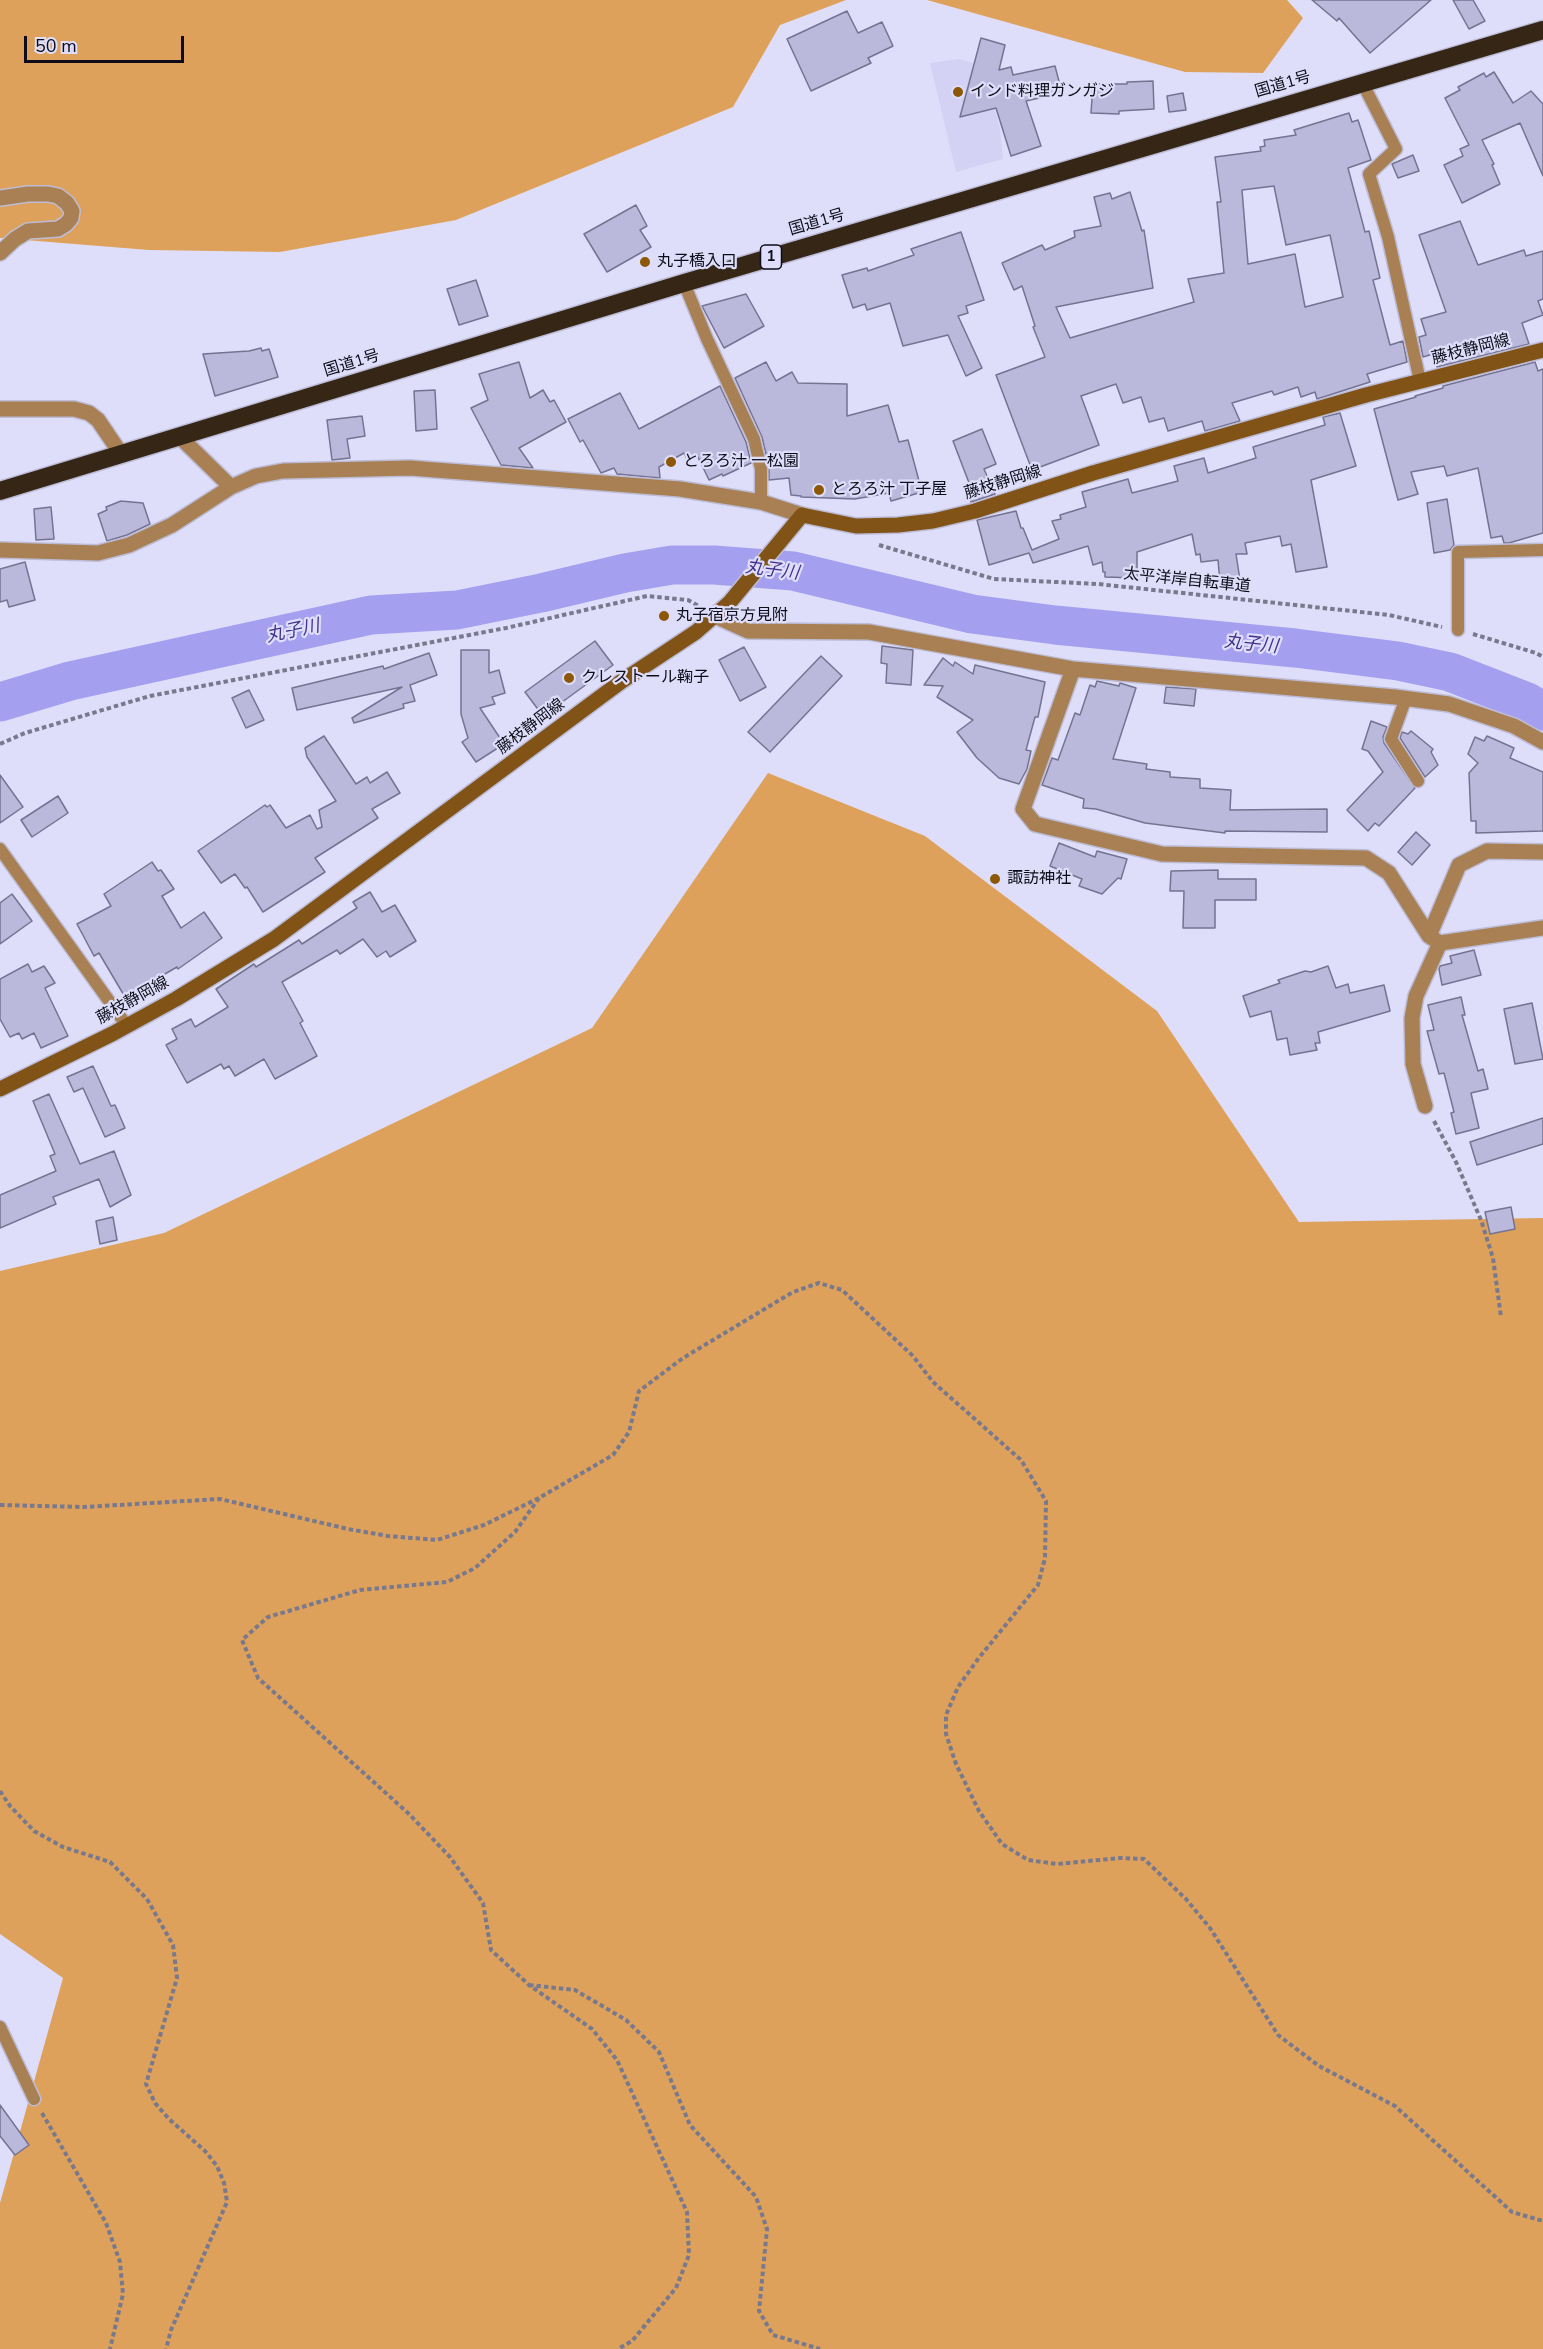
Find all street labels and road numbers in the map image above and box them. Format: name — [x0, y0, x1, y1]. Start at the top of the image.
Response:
street label: 国道1号 — [1253, 68, 1313, 102]
street label: 国道1号 — [787, 206, 847, 240]
road number: 1 — [760, 245, 782, 269]
street label: 藤枝静岡線 — [1430, 331, 1512, 369]
street label: 国道1号 — [322, 346, 382, 382]
street label: 藤枝静岡線 — [962, 462, 1044, 504]
street label: 太平洋岸自転車道 — [1122, 565, 1252, 597]
street label: 藤枝静岡線 — [493, 695, 569, 759]
street label: 藤枝静岡線 — [93, 973, 173, 1029]

